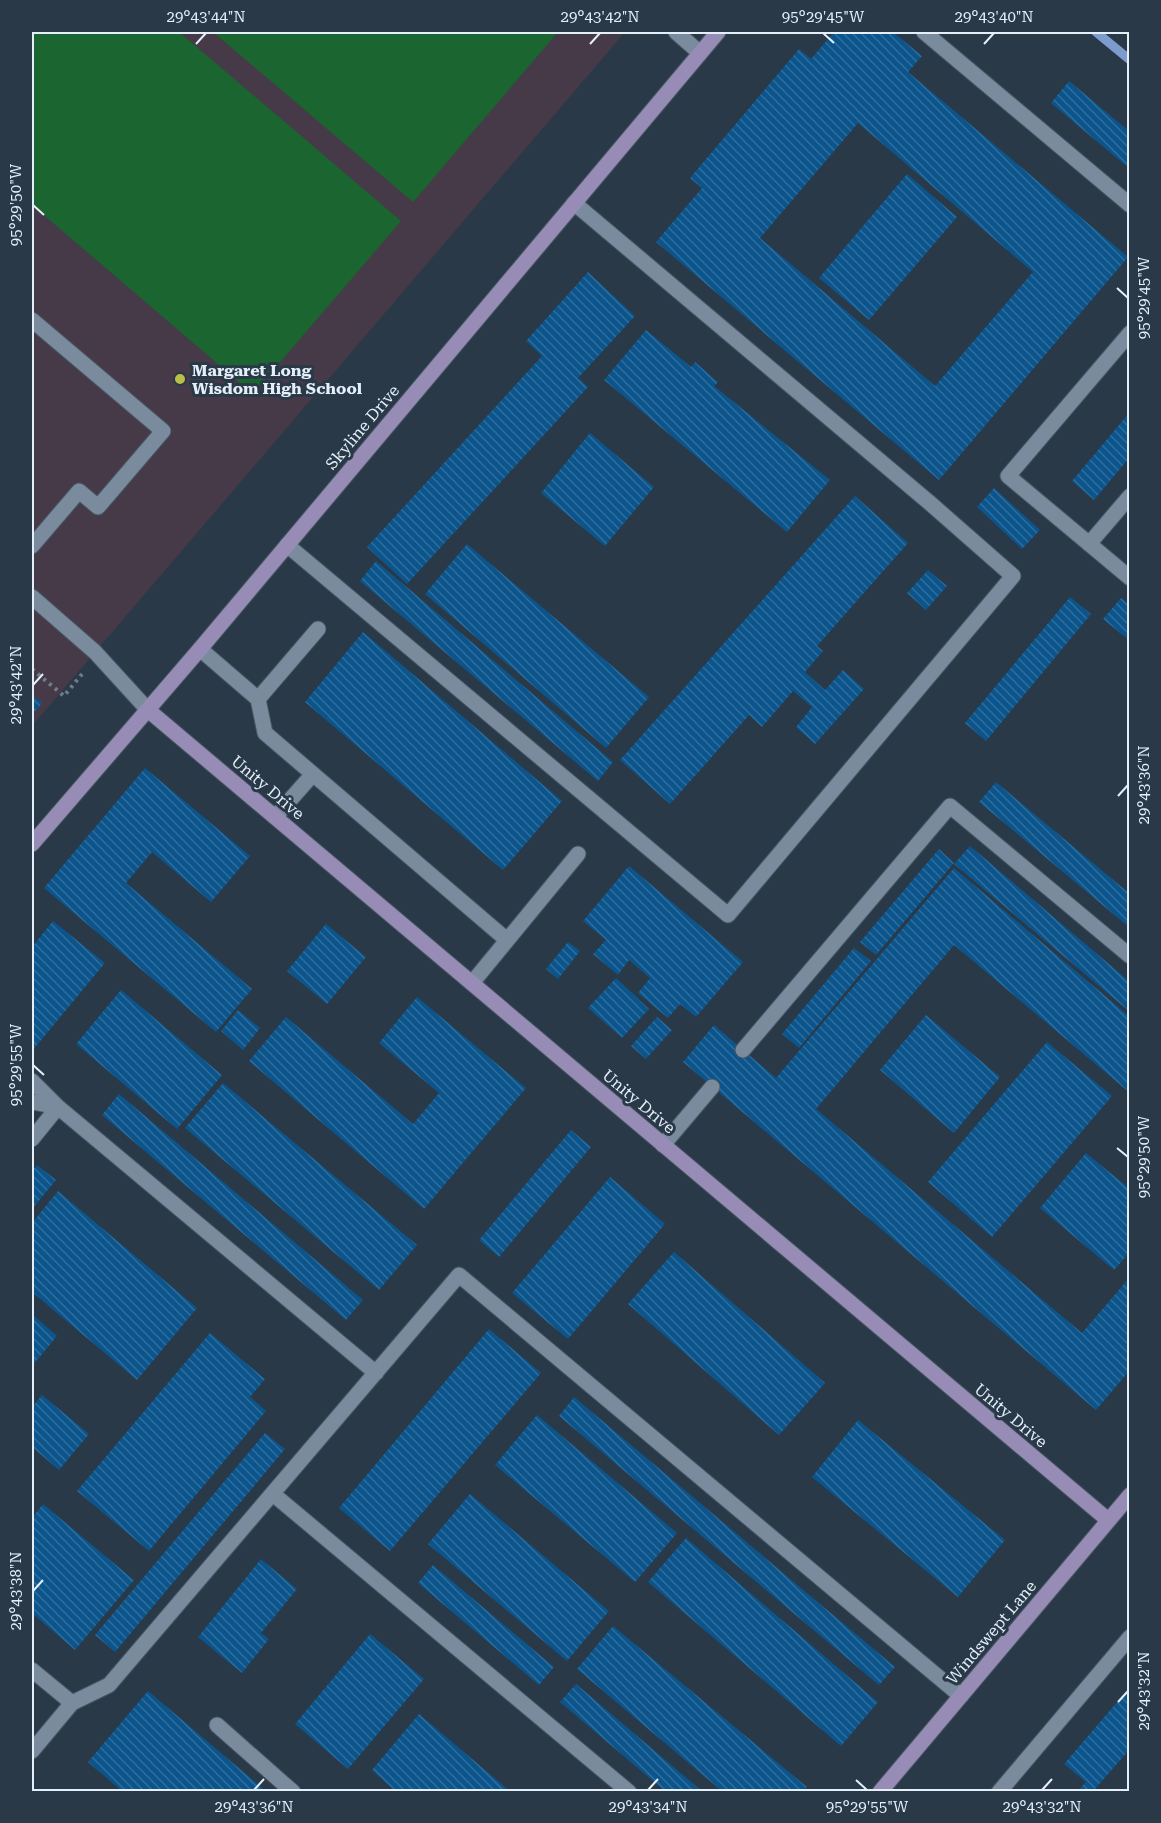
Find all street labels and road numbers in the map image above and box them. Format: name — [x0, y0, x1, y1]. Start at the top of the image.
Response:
street label: Skyline Drive — [322, 381, 403, 473]
street label: Unity Drive — [227, 751, 308, 824]
street label: Unity Drive — [598, 1065, 679, 1138]
street label: Unity Drive — [970, 1379, 1051, 1452]
street label: Windswept Lane — [943, 1576, 1040, 1688]

